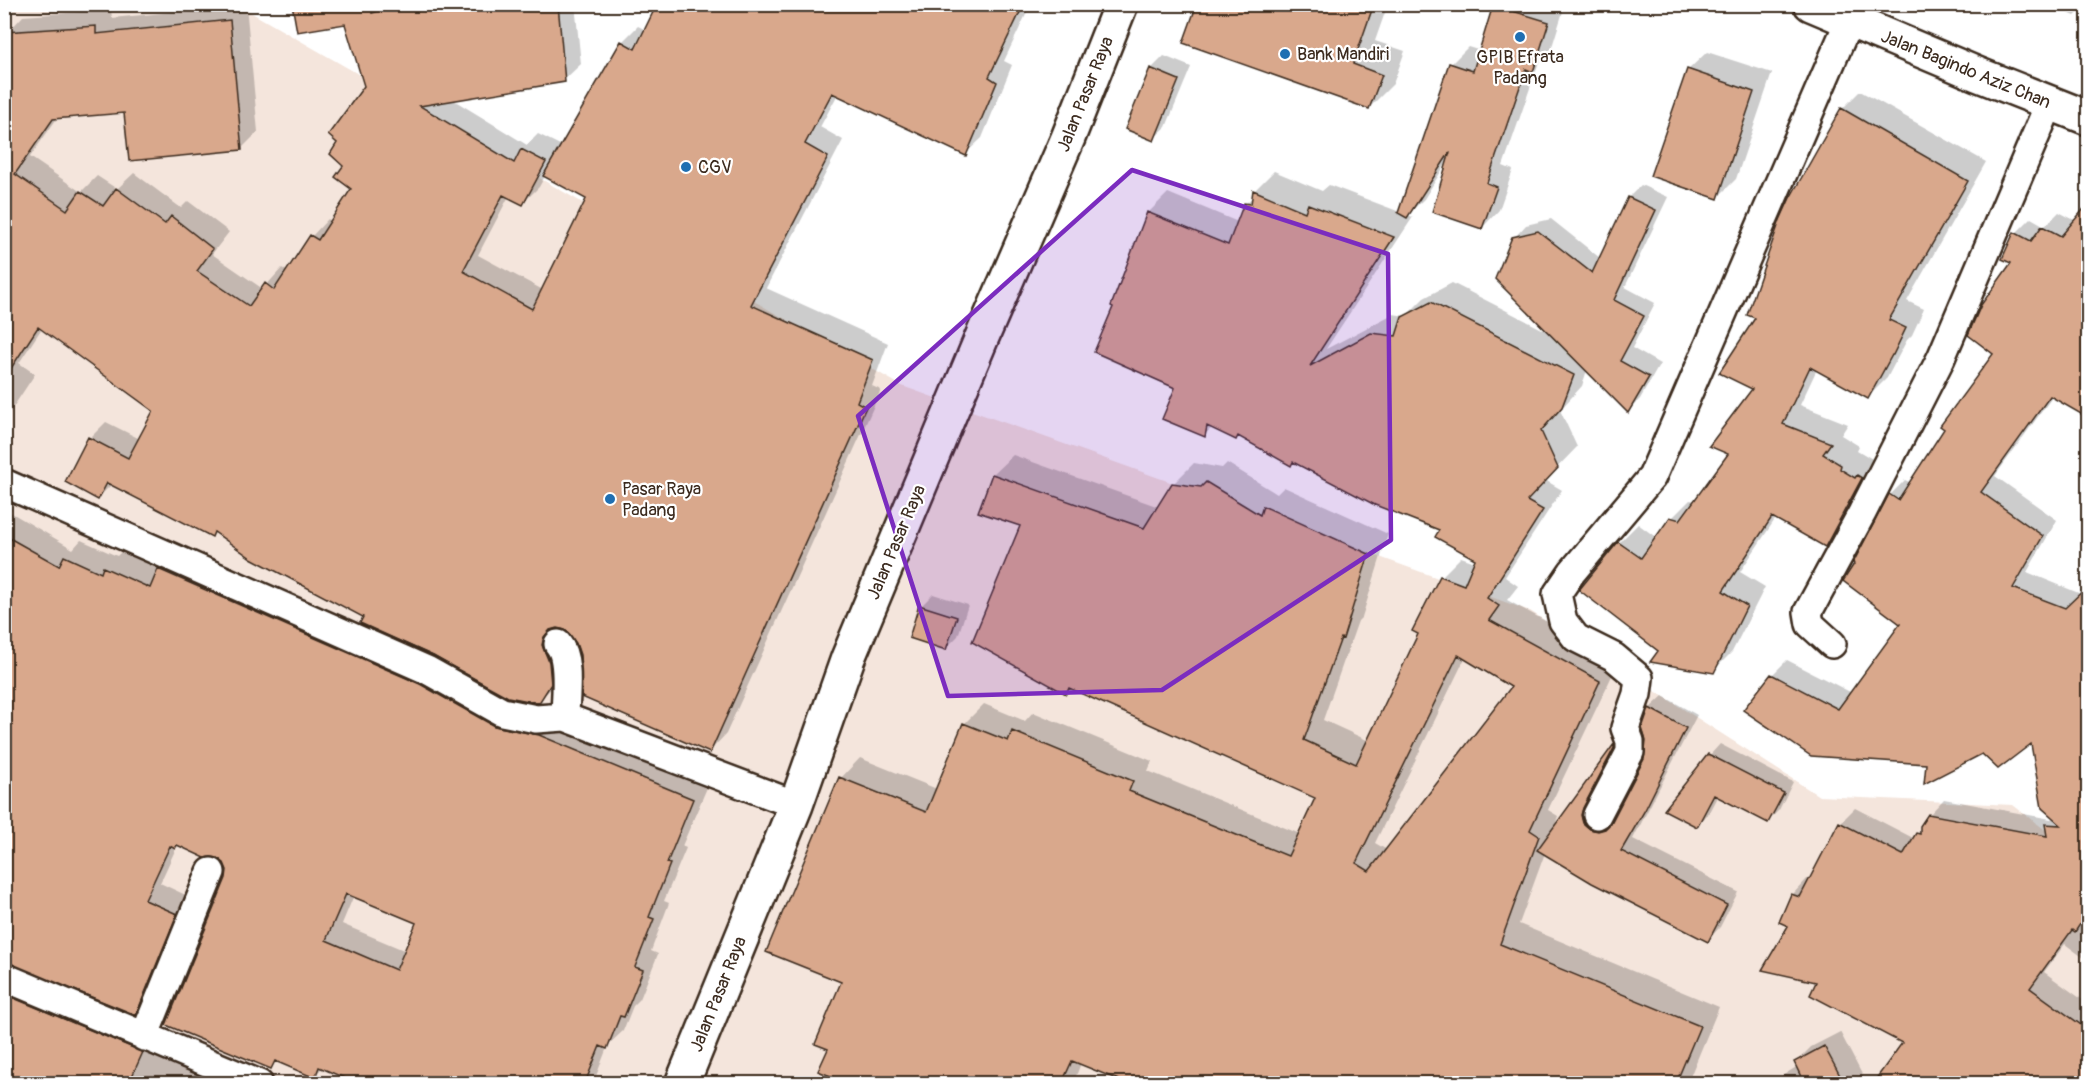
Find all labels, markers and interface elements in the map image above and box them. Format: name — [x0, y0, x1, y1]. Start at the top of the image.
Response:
street label: Jalan Bagindo Aziz Chan — [1878, 25, 2054, 114]
marker: GPIB Efrata Padang — [1513, 30, 1527, 44]
street label: Jalan Pasar Raya — [1052, 33, 1119, 155]
place label: Bank Mandiri — [1297, 43, 1389, 66]
place label: GPIB Efrata Padang — [1476, 46, 1564, 90]
marker: Bank Mandiri — [1278, 47, 1292, 61]
place label: CGV — [698, 156, 732, 179]
marker: CGV — [679, 160, 693, 174]
place label: Pasar Raya Padang — [622, 478, 701, 522]
street label: Jalan Pasar Raya — [862, 481, 931, 603]
marker: Pasar Raya Padang — [603, 492, 617, 506]
street label: Jalan Pasar Raya — [685, 933, 752, 1055]

